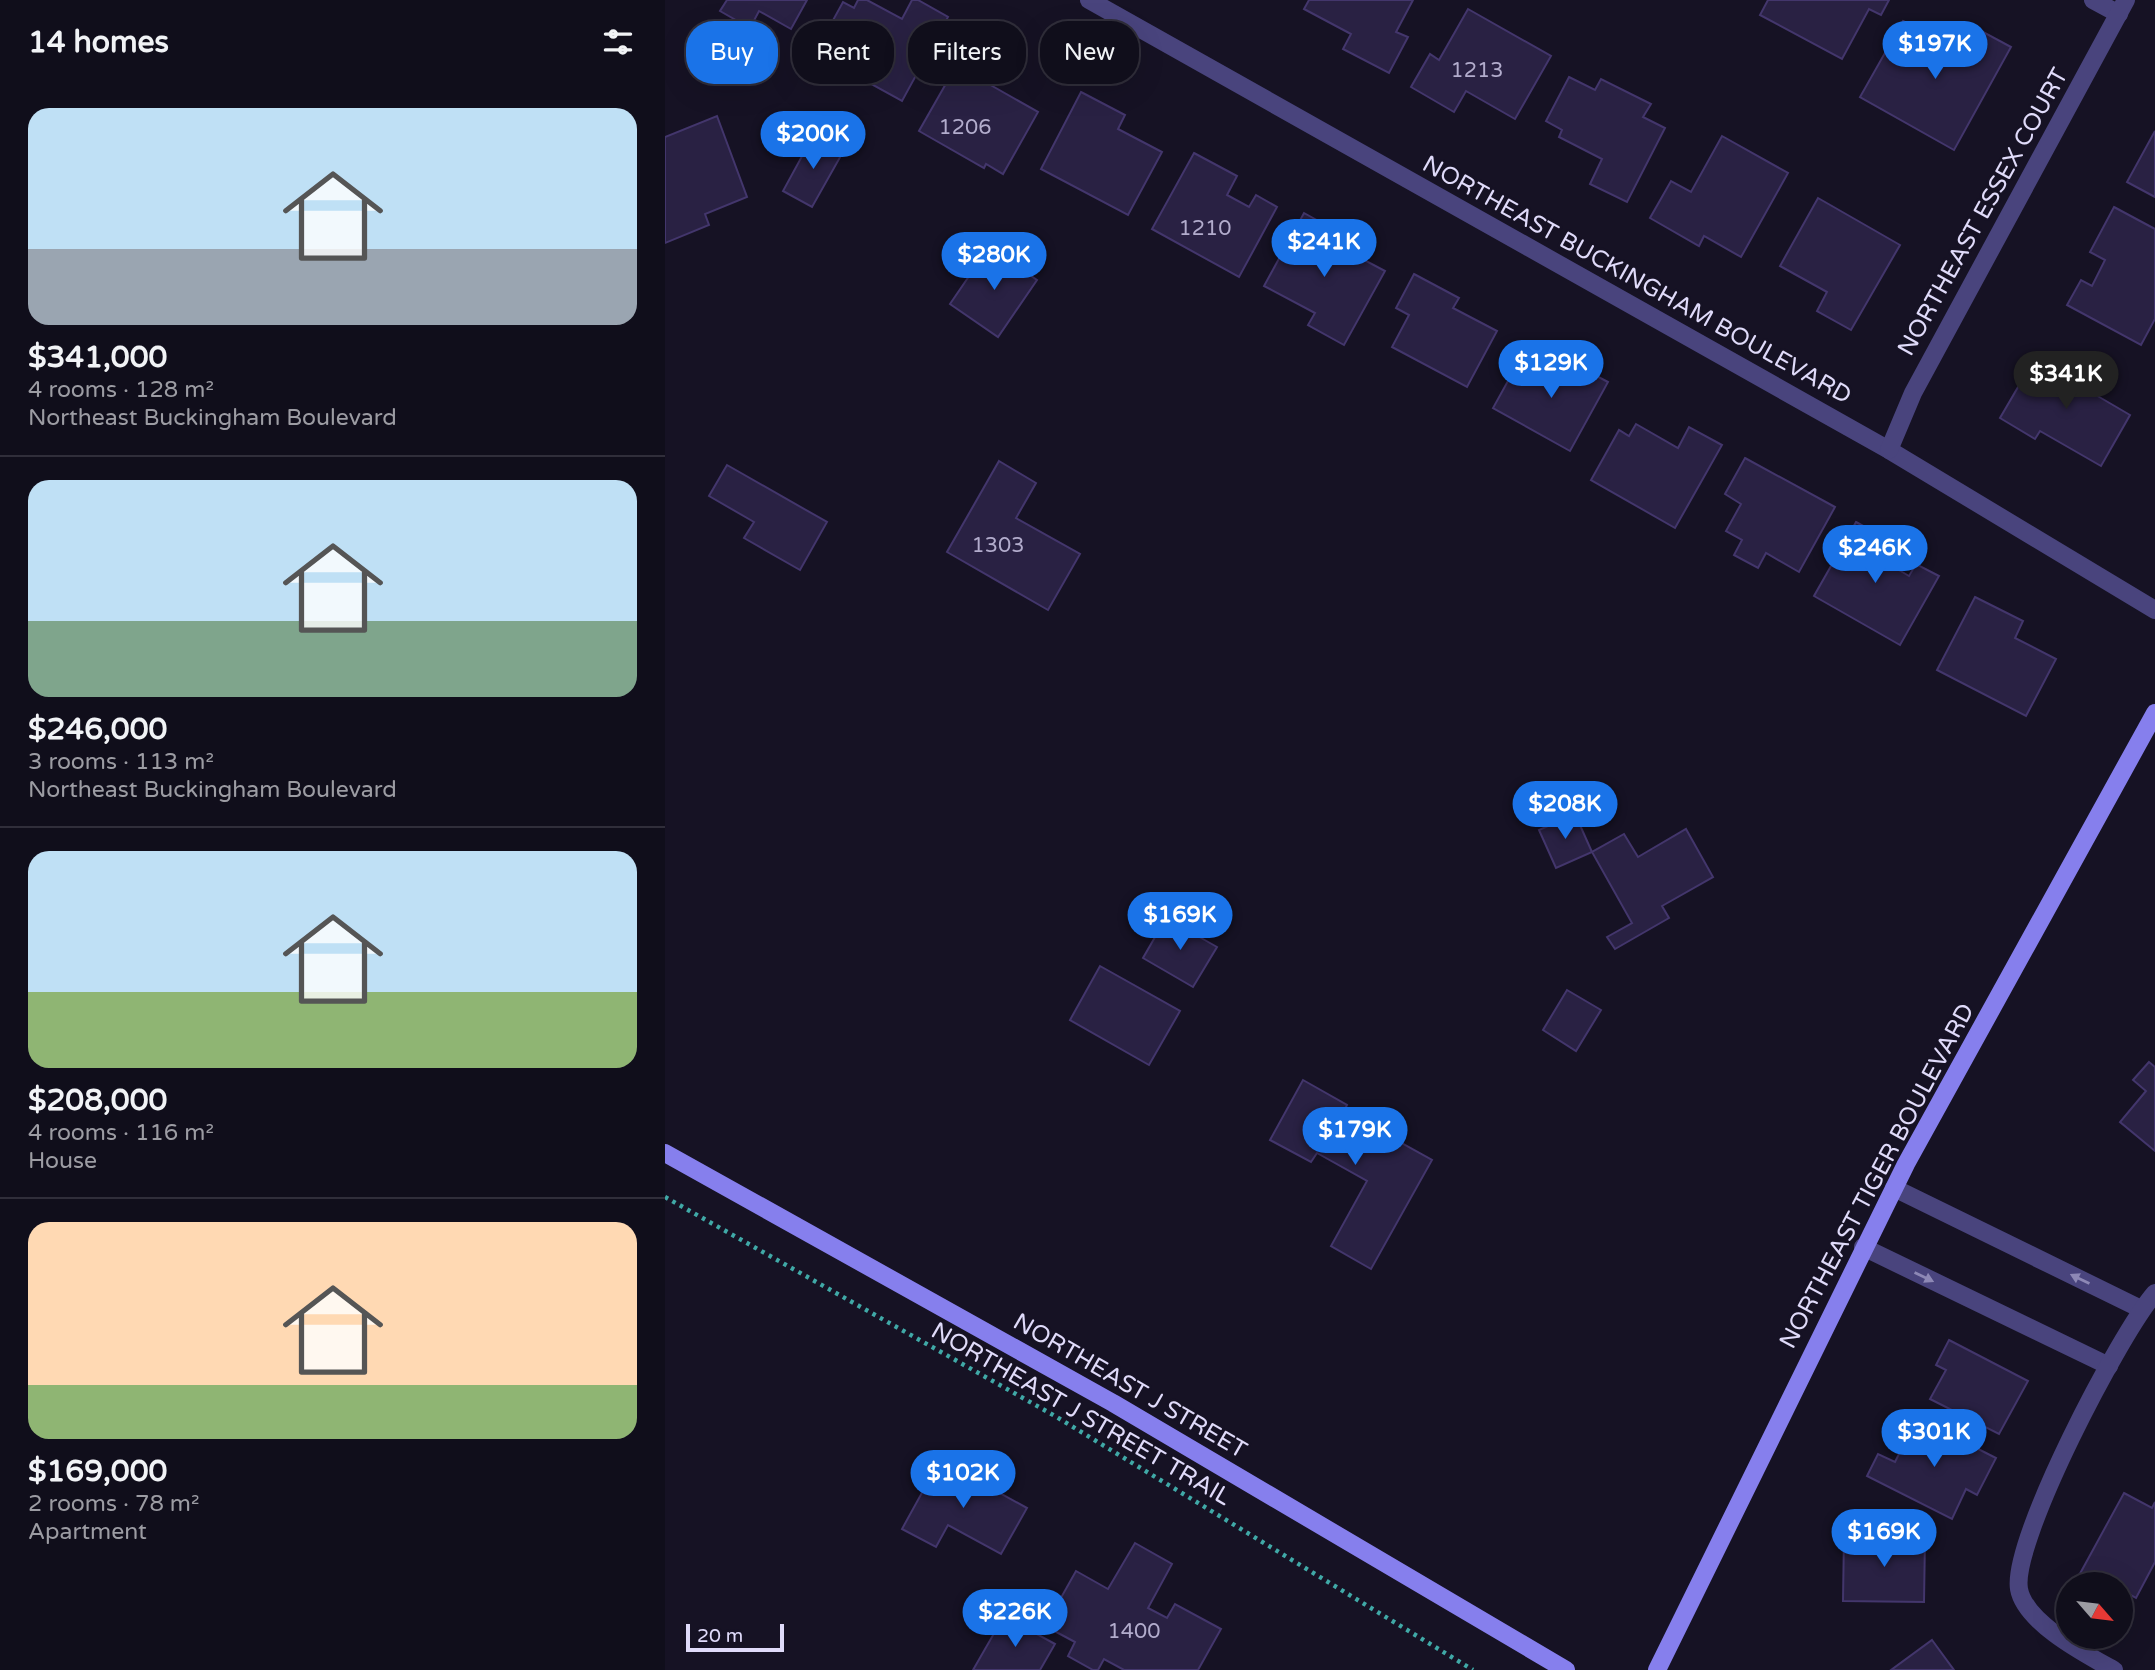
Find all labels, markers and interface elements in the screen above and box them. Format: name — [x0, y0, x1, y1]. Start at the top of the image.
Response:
chip: Buy — [686, 21, 778, 84]
chip: Rent — [792, 21, 894, 84]
chip: Filters — [908, 21, 1026, 84]
chip: New — [1040, 21, 1139, 84]
pin: $197K — [1886, 22, 1984, 81]
icon: filters — [599, 23, 637, 61]
text: 14 homes — [28, 24, 169, 61]
text: $197K — [1899, 30, 1971, 58]
house number: 1213 — [1451, 58, 1503, 83]
street label: NORTHEAST ESSEX COURT — [1892, 63, 2075, 361]
pin: $200K — [764, 111, 862, 171]
house number: 1206 — [939, 115, 991, 140]
text: $200K — [777, 120, 849, 148]
street label: NORTHEAST BUCKINGHAM BOULEVARD — [1417, 150, 1857, 410]
icon: home — [270, 153, 396, 279]
house number: 1210 — [1179, 216, 1231, 241]
pin: $241K — [1275, 219, 1373, 279]
text: $241K — [1288, 228, 1360, 256]
pin: $280K — [945, 232, 1043, 292]
text: $280K — [958, 241, 1030, 269]
text: $341,000 — [28, 339, 167, 376]
pin: $129K — [1502, 340, 1600, 400]
text: $129K — [1515, 349, 1587, 377]
pin: $341K — [2017, 352, 2115, 411]
text: $341K — [2030, 360, 2102, 388]
text: 4 rooms · 128 m² — [28, 376, 214, 404]
text: Northeast Buckingham Boulevard — [28, 404, 397, 432]
icon: home — [270, 525, 396, 651]
pin: $246K — [1826, 526, 1924, 585]
house number: 1303 — [972, 533, 1024, 558]
text: $246K — [1839, 534, 1911, 562]
text: $246,000 — [28, 711, 167, 748]
text: 3 rooms · 113 m² — [28, 748, 214, 776]
text: Northeast Buckingham Boulevard — [28, 776, 397, 804]
pin: $208K — [1516, 782, 1614, 841]
text: $208K — [1529, 790, 1601, 818]
pin: $169K — [1131, 892, 1229, 952]
icon: home — [270, 896, 396, 1022]
text: $169K — [1144, 901, 1216, 929]
street label: NORTHEAST TIGER BOULEVARD — [1773, 998, 1981, 1354]
text: $208,000 — [28, 1082, 167, 1119]
pin: $179K — [1306, 1108, 1404, 1167]
text: $179K — [1319, 1116, 1391, 1144]
text: 4 rooms · 116 m² — [28, 1119, 214, 1147]
text: House — [28, 1147, 97, 1175]
icon: home — [270, 1267, 396, 1393]
one-way arrow — [1914, 1271, 1934, 1283]
one-way arrow — [2070, 1274, 2090, 1285]
street label: NORTHEAST J STREET — [1008, 1307, 1252, 1465]
street label: NORTHEAST J STREET TRAIL — [926, 1316, 1236, 1512]
pin: $301K — [1885, 1410, 1983, 1469]
text: $301K — [1898, 1418, 1970, 1446]
pin: $102K — [914, 1450, 1012, 1510]
text: $169,000 — [28, 1453, 167, 1490]
text: $102K — [927, 1459, 999, 1487]
text: 2 rooms · 78 m² — [28, 1490, 199, 1518]
pin: $169K — [1835, 1510, 1933, 1569]
text: Apartment — [28, 1518, 147, 1546]
text: $169K — [1848, 1518, 1920, 1546]
north arrow — [2056, 1572, 2133, 1648]
map controls — [2056, 1572, 2133, 1649]
pin: $226K — [966, 1590, 1064, 1649]
text: $226K — [979, 1598, 1051, 1626]
house number: 1400 — [1108, 1619, 1160, 1644]
scale bar — [686, 1621, 784, 1653]
text: 20 m — [697, 1625, 743, 1647]

